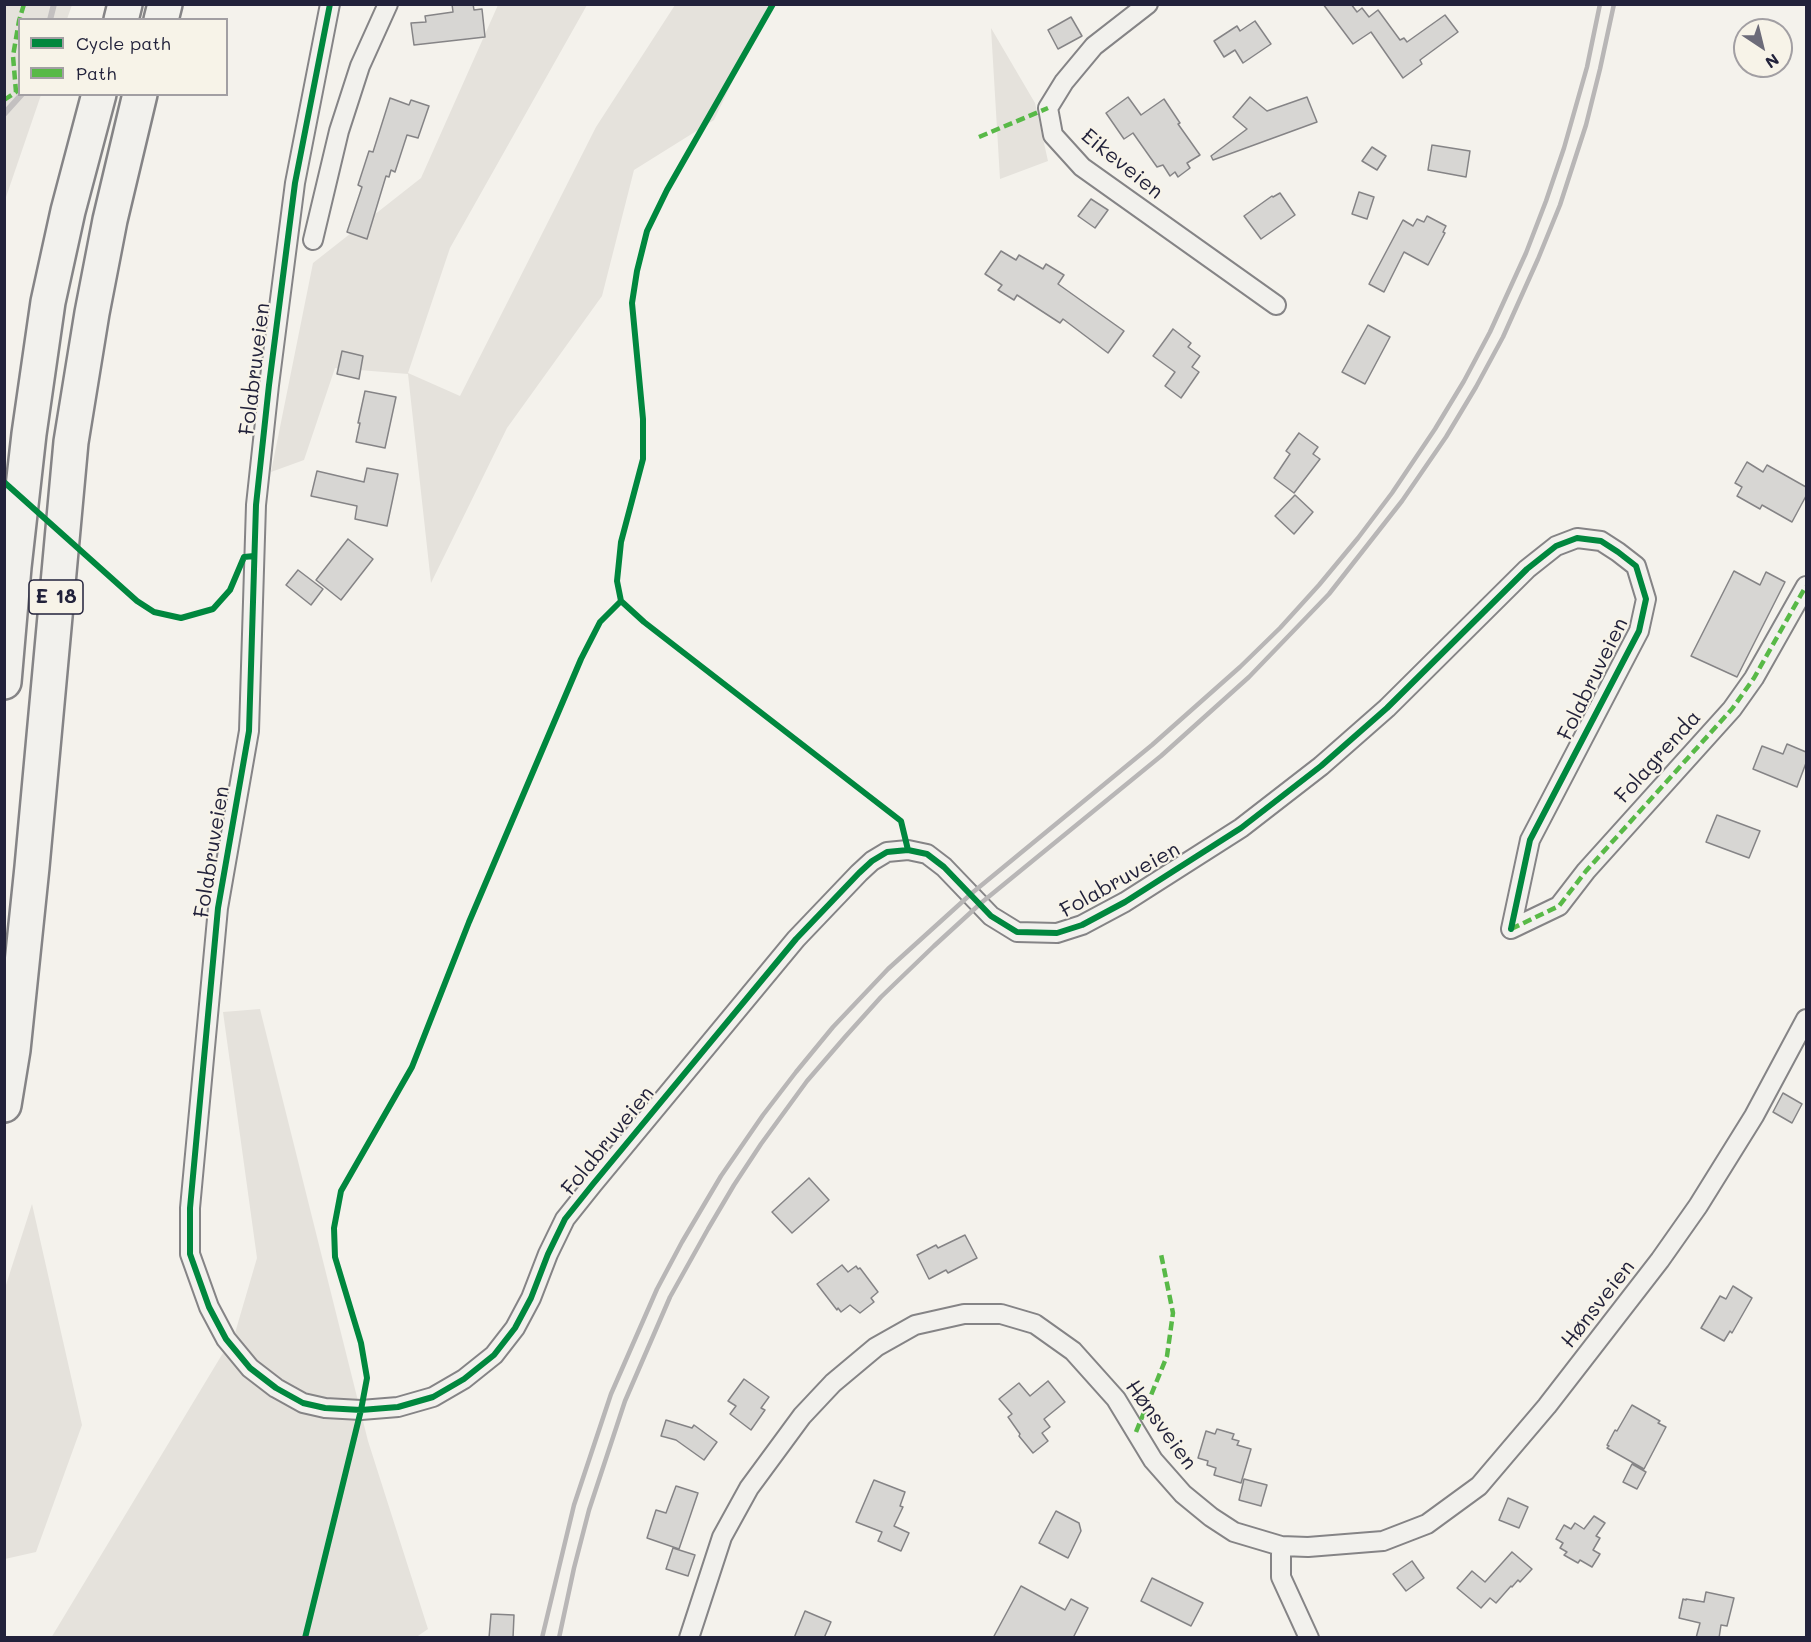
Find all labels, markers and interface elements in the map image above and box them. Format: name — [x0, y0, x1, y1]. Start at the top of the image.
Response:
legend — [18, 18, 228, 96]
north arrow — [1733, 18, 1793, 78]
text: Cycle path — [76, 31, 171, 55]
text: N — [1761, 49, 1783, 74]
text: Path — [76, 61, 116, 85]
street label: Eikeveien — [1076, 123, 1168, 205]
street label: Folabruveien — [234, 301, 276, 437]
road number: E 18 — [29, 580, 83, 614]
street label: Folabruveien — [1552, 614, 1634, 744]
street label: Folagrenda — [1610, 705, 1706, 809]
street label: Folabruveien — [189, 784, 235, 920]
street label: Folabruveien — [1056, 837, 1184, 923]
street label: Folabruveien — [556, 1081, 660, 1201]
street label: Hønsveien — [1556, 1255, 1640, 1353]
street label: Hønsveien — [1120, 1375, 1202, 1475]

